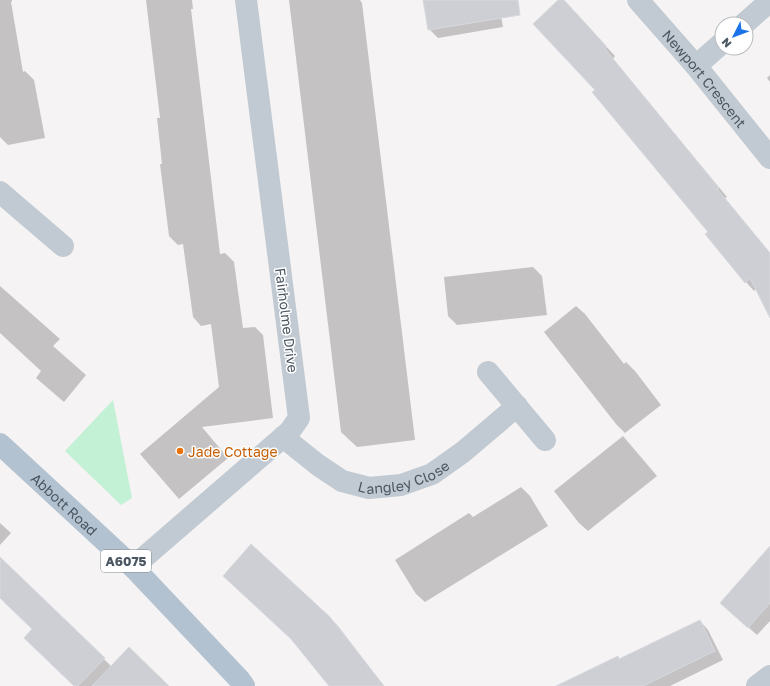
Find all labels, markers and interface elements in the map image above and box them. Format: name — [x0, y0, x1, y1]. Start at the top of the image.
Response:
north arrow — [714, 16, 754, 56]
street label: Newport Crescent — [658, 27, 750, 131]
street label: Fairholme Drive — [272, 267, 302, 373]
place label: Jade Cottage — [188, 443, 278, 460]
marker: Jade Cottage — [175, 446, 185, 456]
street label: Langley Close — [356, 456, 452, 497]
street label: Abbott Road — [28, 469, 101, 538]
road number: A6075 — [101, 550, 151, 572]

